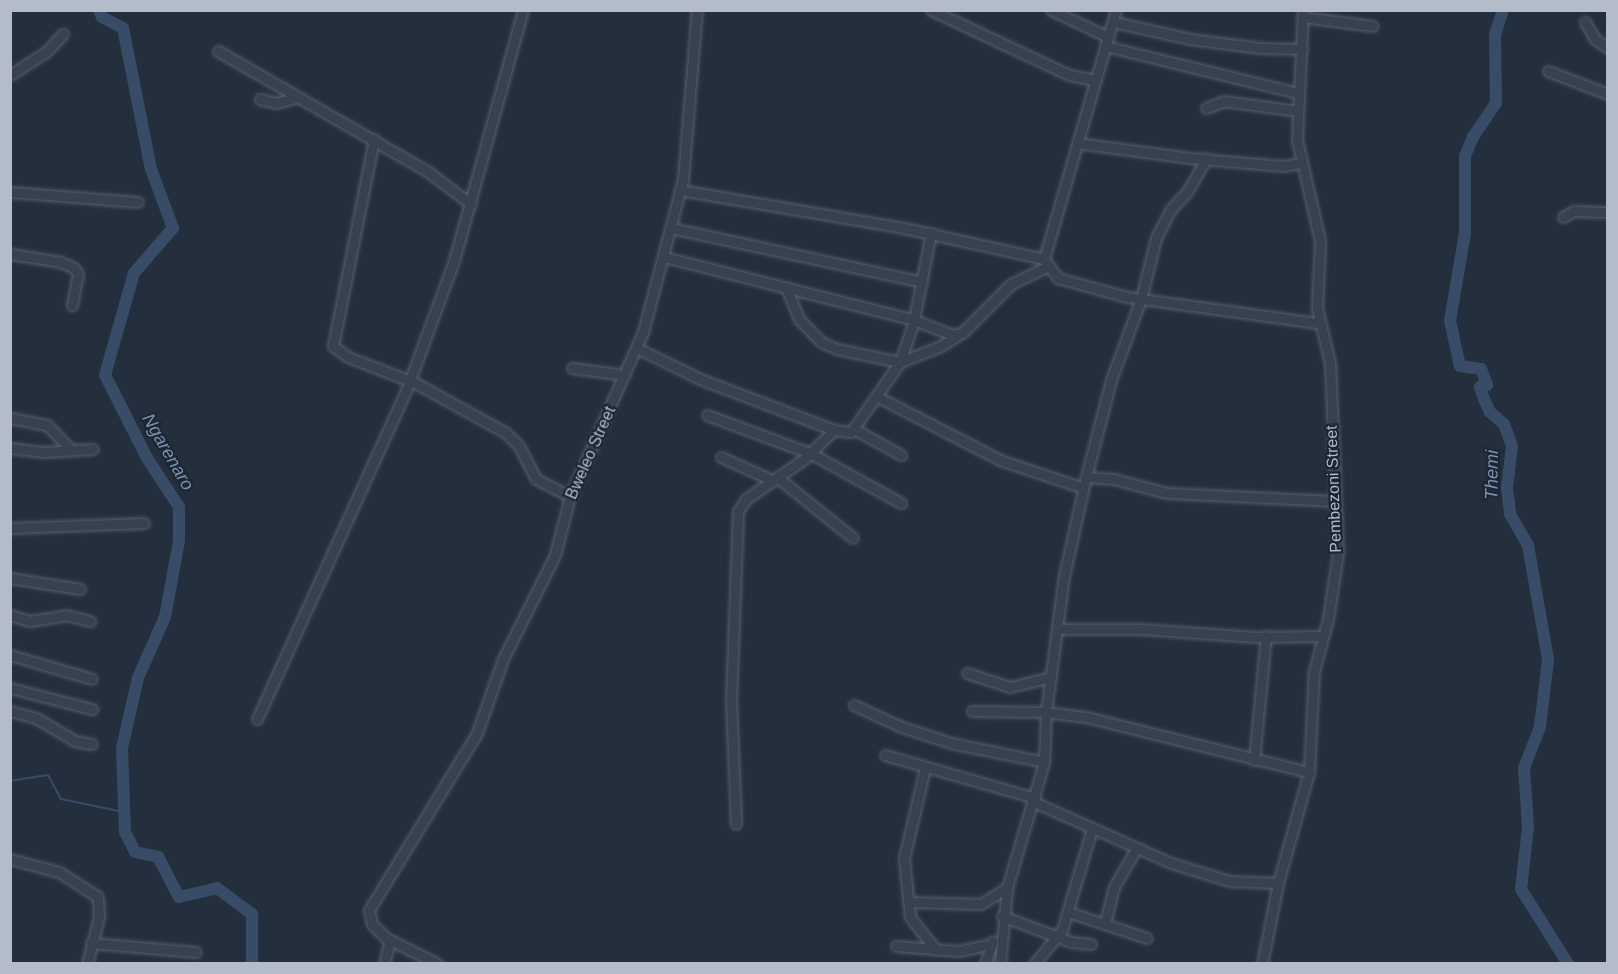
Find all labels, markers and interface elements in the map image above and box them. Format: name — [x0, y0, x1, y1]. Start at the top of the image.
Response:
street label: Bweleo Street — [562, 404, 620, 502]
water label: Ngarenaro — [137, 410, 199, 494]
street label: Pembezoni Street — [1322, 425, 1346, 553]
water label: Themi — [1481, 450, 1503, 500]

